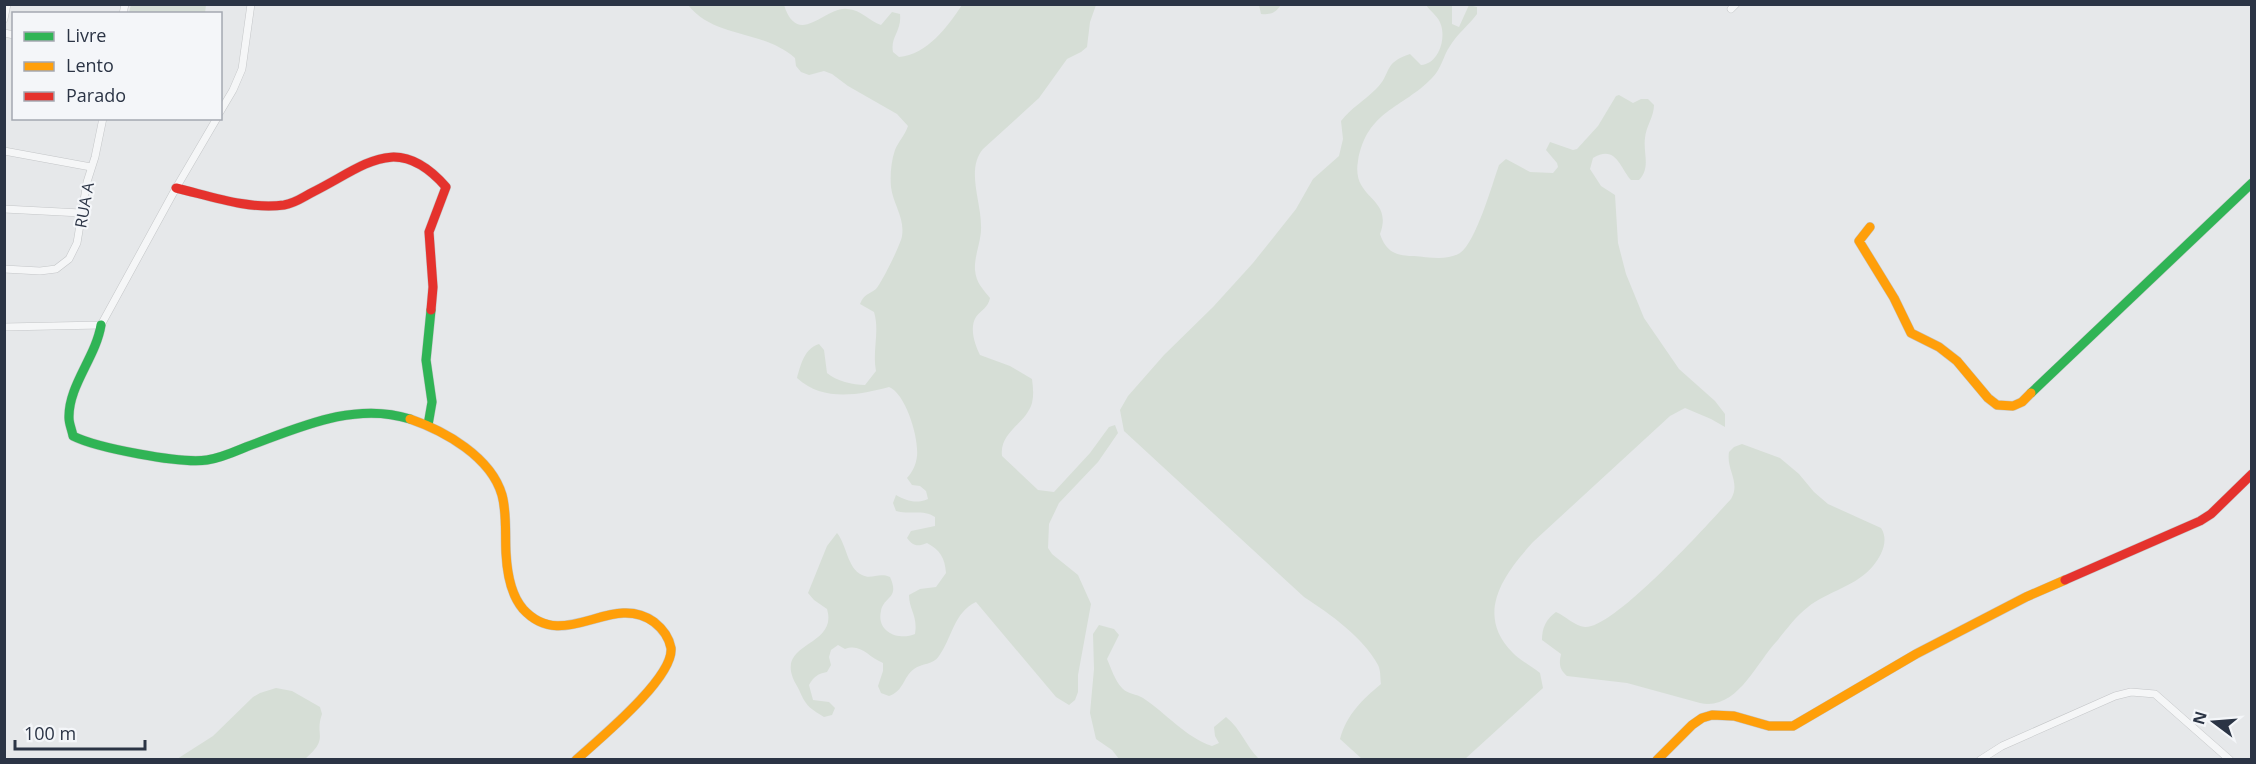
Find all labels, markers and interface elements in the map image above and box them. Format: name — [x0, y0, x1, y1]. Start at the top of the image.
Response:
legend — [12, 12, 222, 120]
text: Livre — [66, 23, 106, 47]
text: Lento — [66, 53, 114, 77]
text: Parado — [66, 83, 126, 107]
street label: RUA A — [69, 180, 99, 230]
north arrow — [2184, 692, 2244, 752]
text: N — [2187, 709, 2212, 727]
scale bar — [15, 713, 146, 751]
text: 100 m — [24, 721, 76, 745]

